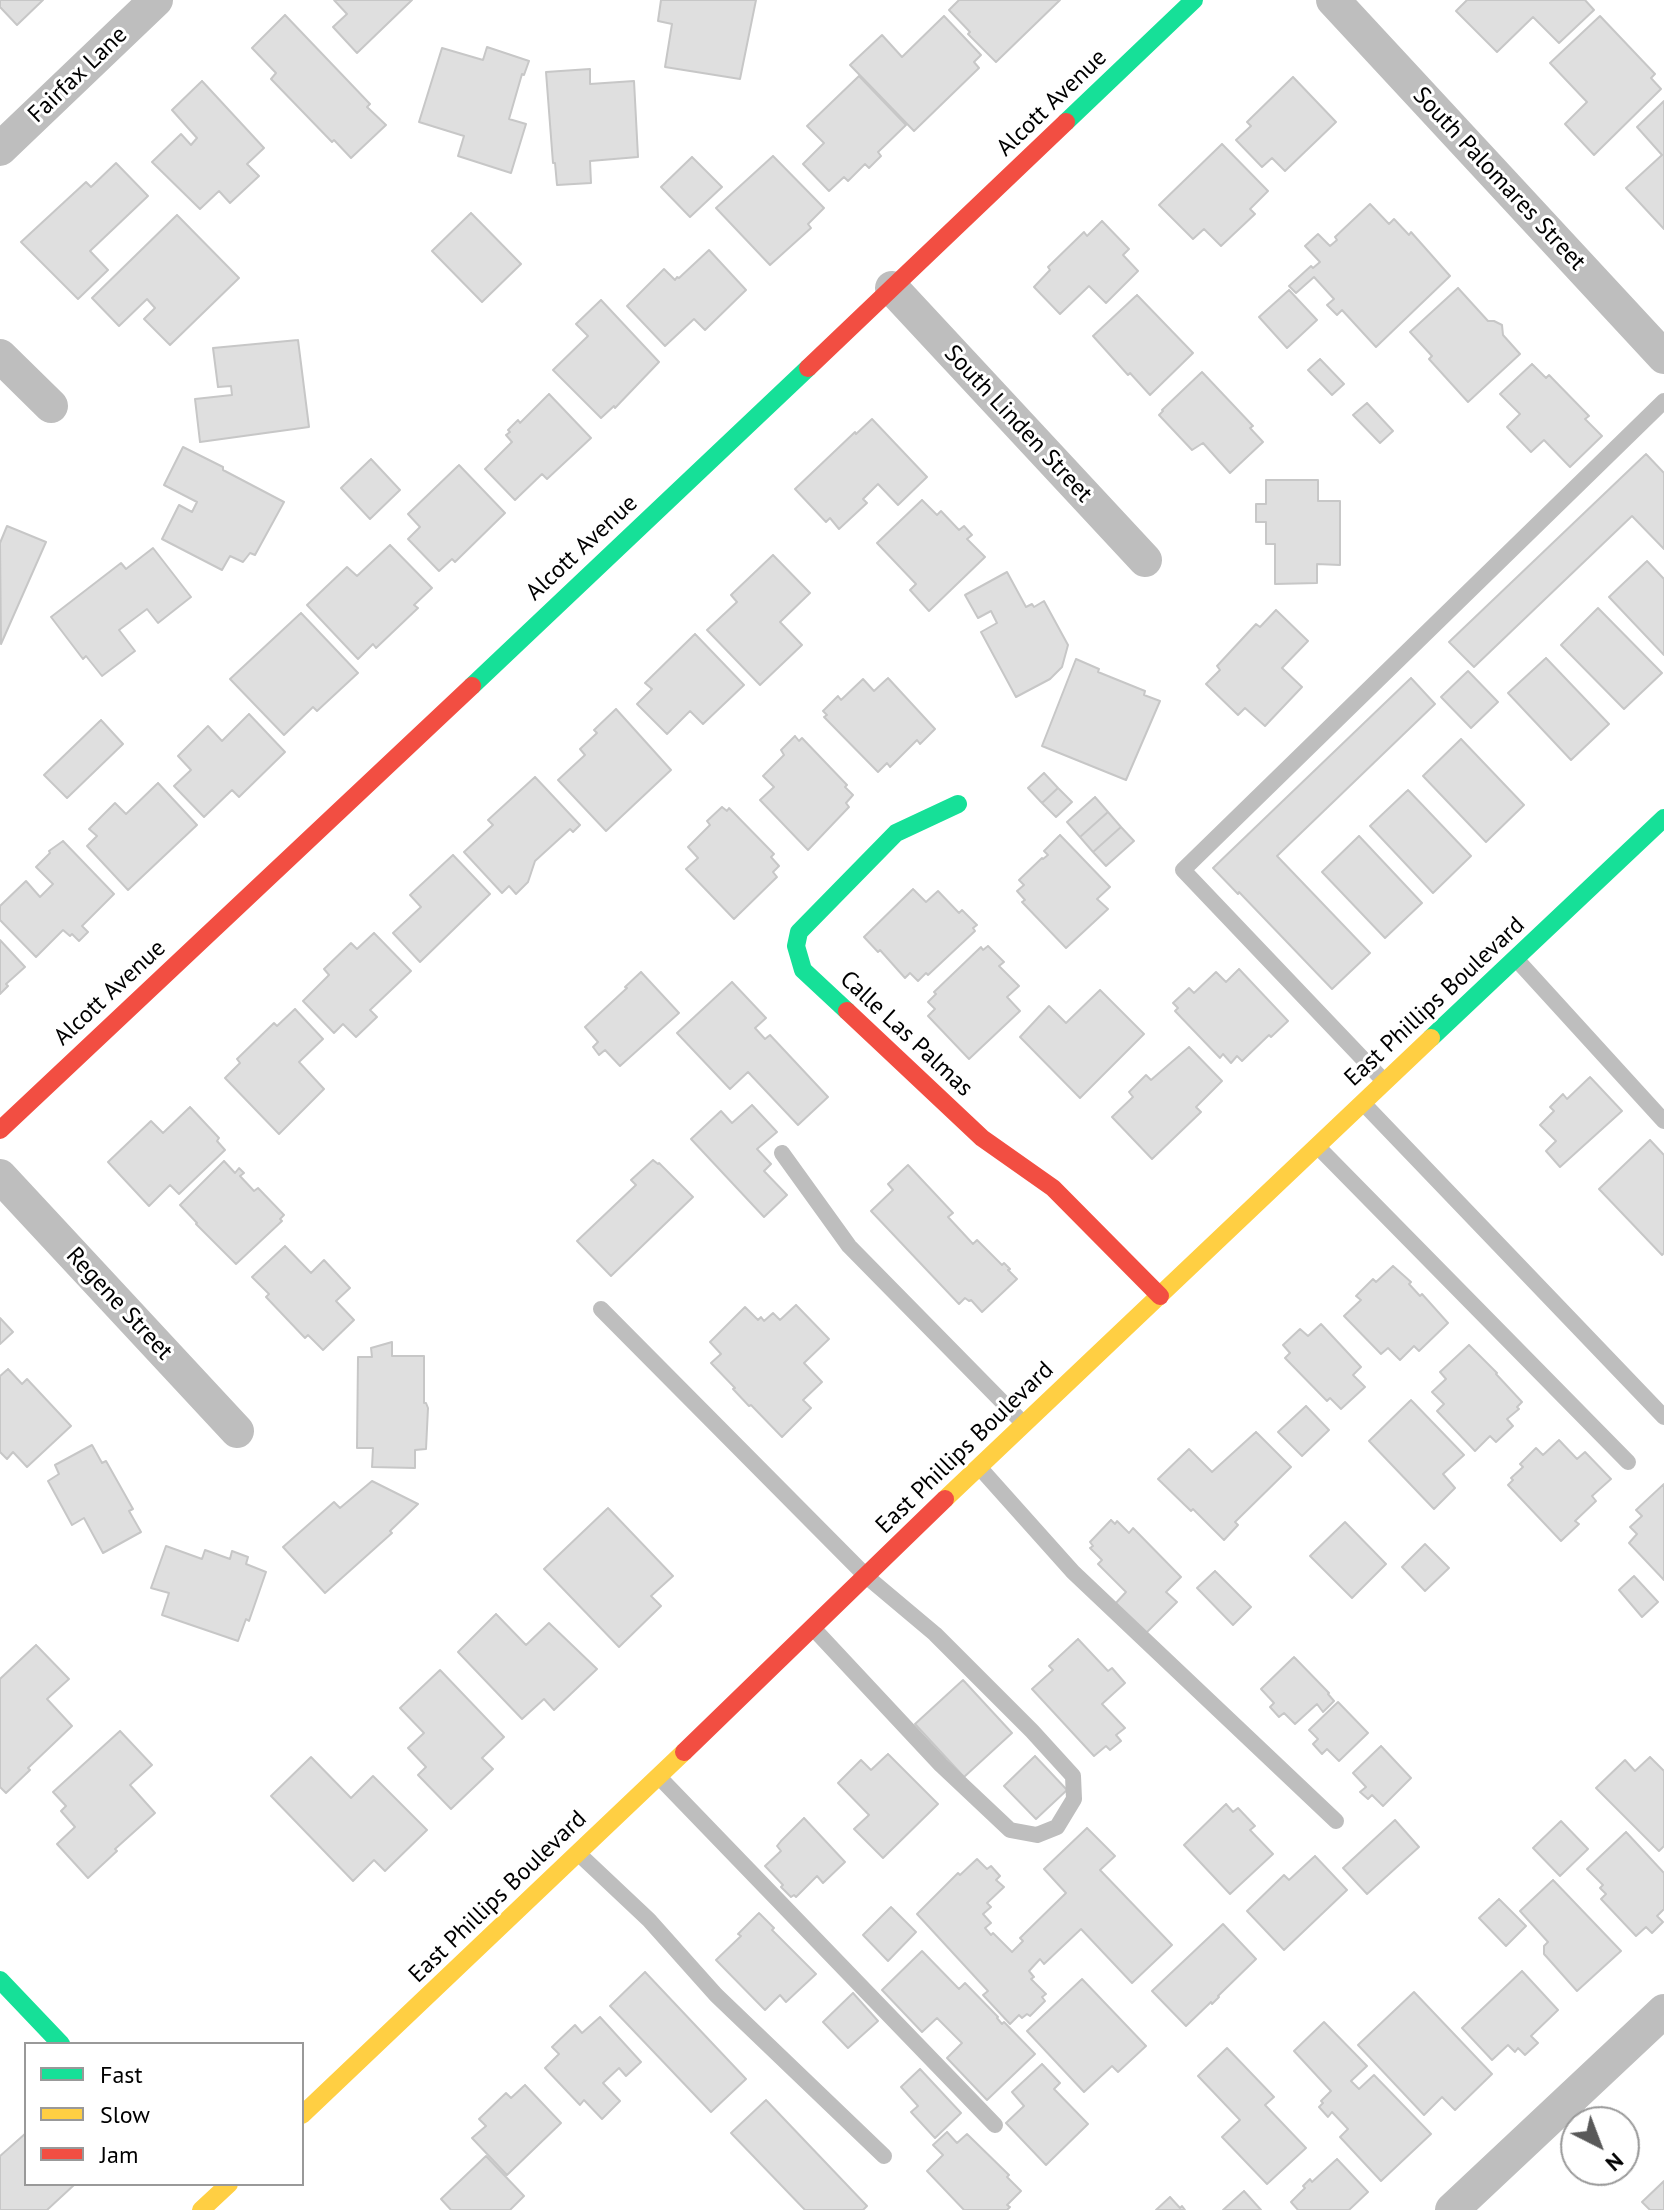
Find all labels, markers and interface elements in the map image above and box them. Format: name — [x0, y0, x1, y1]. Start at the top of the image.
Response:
street label: Fairfax Lane — [23, 21, 133, 129]
street label: Alcott Avenue — [991, 43, 1113, 163]
street label: South Palomares Street — [1407, 81, 1591, 277]
street label: South Linden Street — [938, 340, 1098, 508]
street label: Alcott Avenue — [520, 489, 644, 607]
street label: East Phillips Boulevard — [1339, 911, 1531, 1093]
street label: Alcott Avenue — [48, 934, 172, 1052]
street label: Calle Las Palmas — [834, 965, 978, 1103]
street label: Regene Street — [60, 1242, 178, 1366]
street label: East Phillips Boulevard — [870, 1356, 1060, 1540]
street label: East Phillips Boulevard — [403, 1805, 593, 1989]
legend — [24, 2042, 304, 2186]
text: Fast — [100, 2059, 143, 2090]
text: Slow — [100, 2099, 150, 2130]
north arrow — [1560, 2106, 1640, 2186]
text: Jam — [100, 2139, 138, 2170]
text: N — [1600, 2147, 1629, 2178]

